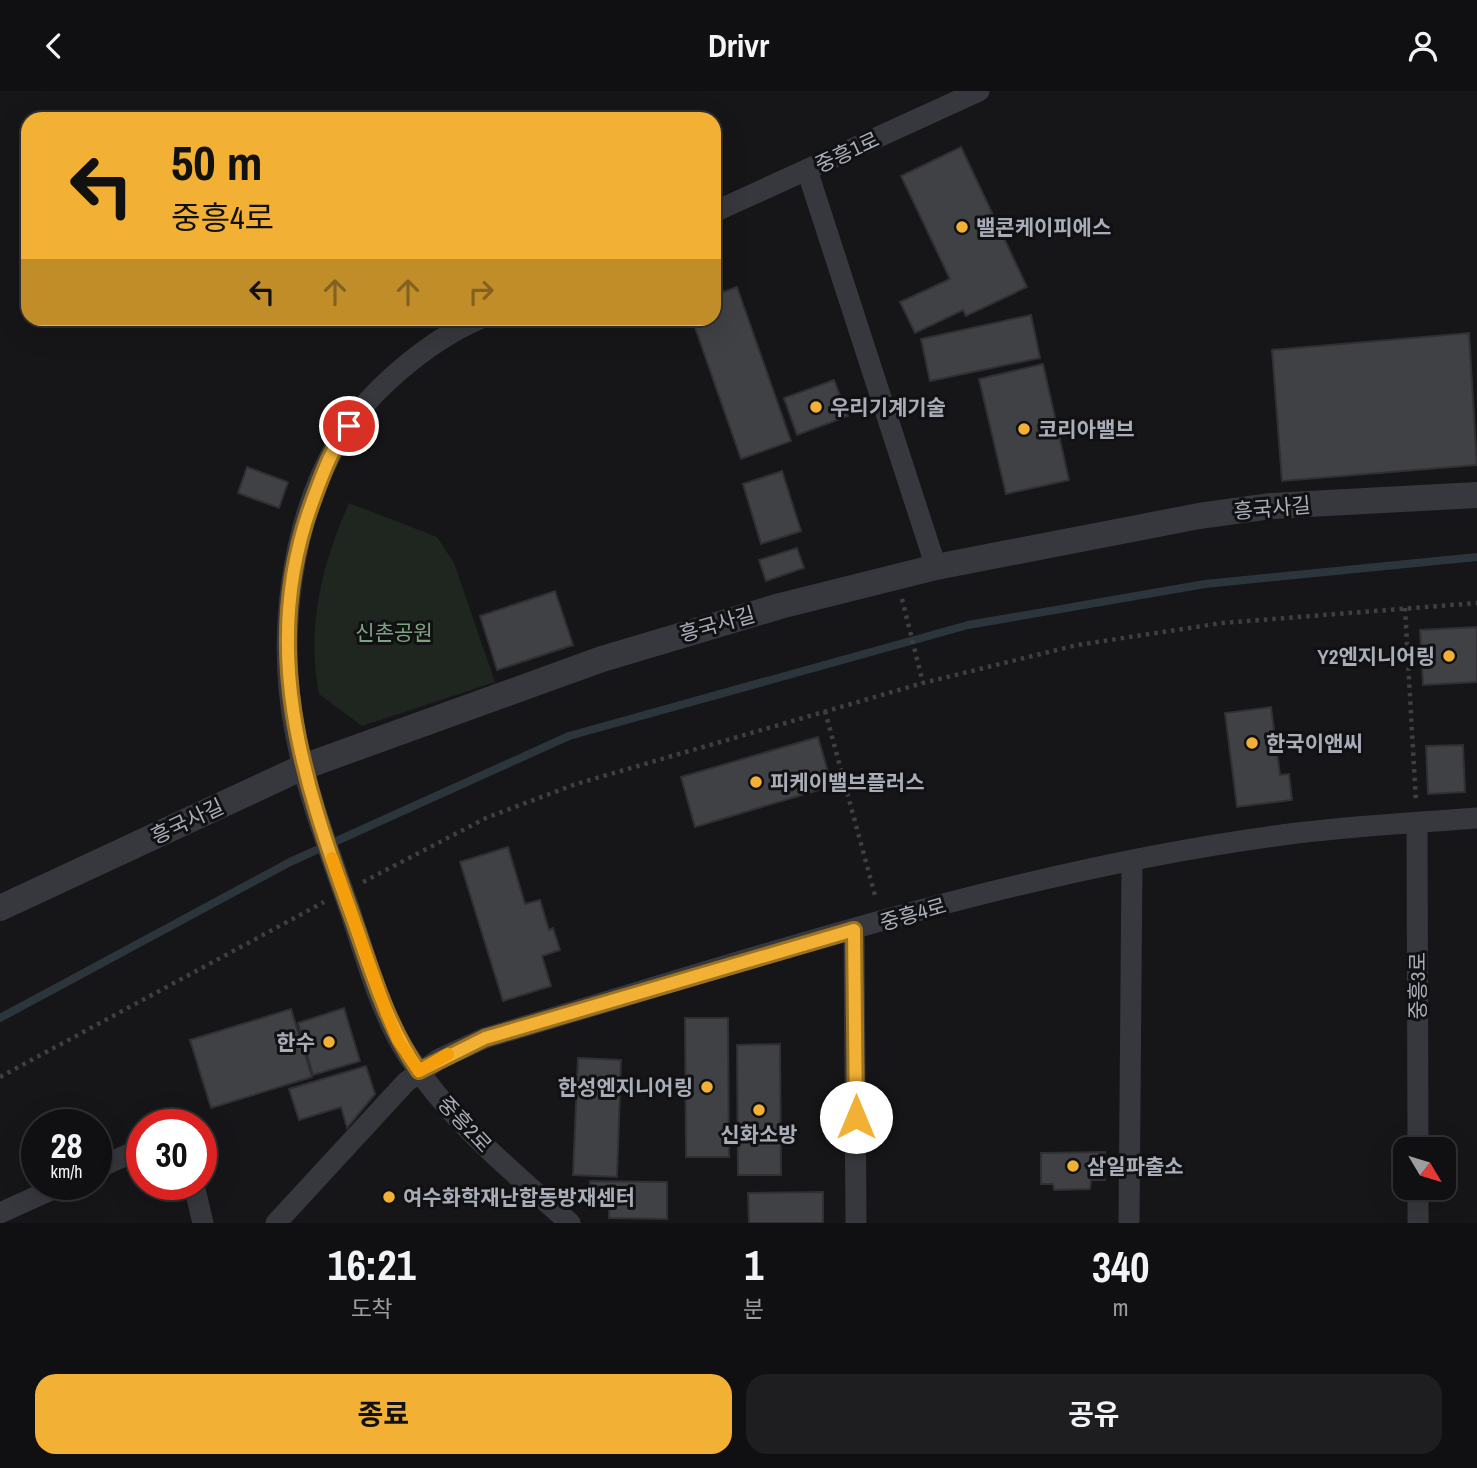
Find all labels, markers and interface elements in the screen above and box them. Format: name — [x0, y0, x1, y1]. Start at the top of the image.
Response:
text: Drivr — [708, 24, 769, 67]
icon: back — [35, 27, 73, 65]
icon: person — [1404, 27, 1442, 65]
street label: 중흥1로 — [810, 125, 884, 179]
text: 50 m — [171, 129, 263, 195]
icon: left — [56, 140, 147, 231]
text: 중흥4로 — [171, 196, 274, 239]
place label: 밸콘케이피에스 — [976, 213, 1111, 242]
marker: 밸콘케이피에스 — [954, 219, 970, 235]
icon: left — [243, 273, 281, 311]
icon: ahead — [316, 273, 354, 311]
icon: ahead — [389, 273, 427, 311]
icon: right — [462, 273, 500, 311]
place label: 우리기계기술 — [830, 393, 946, 422]
pin — [319, 396, 379, 456]
marker: 우리기계기술 — [808, 399, 824, 415]
icon: arrive — [330, 407, 368, 445]
place label: 코리아밸브 — [1038, 415, 1135, 444]
marker: 코리아밸브 — [1016, 421, 1032, 437]
street label: 흥국사길 — [1232, 490, 1312, 526]
street label: 흥국사길 — [676, 599, 758, 649]
park label: 신촌공원 — [355, 618, 433, 647]
place label: Y2엔지니어링 — [1317, 642, 1435, 671]
marker: Y2엔지니어링 — [1441, 648, 1457, 664]
place label: 한국이앤씨 — [1266, 729, 1363, 758]
marker: 한국이앤씨 — [1244, 735, 1260, 751]
place label: 피케이밸브플러스 — [770, 768, 925, 797]
marker: 피케이밸브플러스 — [748, 774, 764, 790]
street label: 흥국사길 — [146, 792, 228, 850]
street label: 중흥4로 — [877, 891, 949, 937]
street label: 중흥3로 — [1403, 952, 1432, 1020]
place label: 한수 — [276, 1028, 315, 1057]
marker: 한수 — [321, 1034, 337, 1050]
place label: 한성엔지니어링 — [558, 1073, 693, 1102]
marker: 한성엔지니어링 — [699, 1079, 715, 1095]
position arrow — [819, 1080, 893, 1154]
street label: 중흥2로 — [431, 1089, 499, 1159]
marker: 신화소방 — [751, 1102, 767, 1118]
speed limit sign: 30 — [126, 1109, 217, 1200]
place label: 신화소방 — [720, 1120, 798, 1149]
text: 28 — [51, 1122, 82, 1169]
north arrow — [1393, 1137, 1456, 1201]
map controls — [1393, 1137, 1456, 1200]
place label: 삼일파출소 — [1087, 1152, 1184, 1181]
marker: 삼일파출소 — [1065, 1158, 1081, 1174]
text: km/h — [51, 1159, 83, 1184]
place label: 여수화학재난합동방재센터 — [403, 1183, 635, 1212]
marker: 여수화학재난합동방재센터 — [381, 1189, 397, 1205]
text: 16:21 — [328, 1237, 416, 1293]
text: 1 — [744, 1237, 763, 1293]
text: 340 — [1092, 1239, 1149, 1295]
text: m — [1113, 1292, 1129, 1323]
text: 도착 — [350, 1293, 393, 1324]
text: 분 — [743, 1293, 764, 1324]
button: 종료 — [35, 1374, 732, 1454]
button: 공유 — [746, 1374, 1442, 1454]

